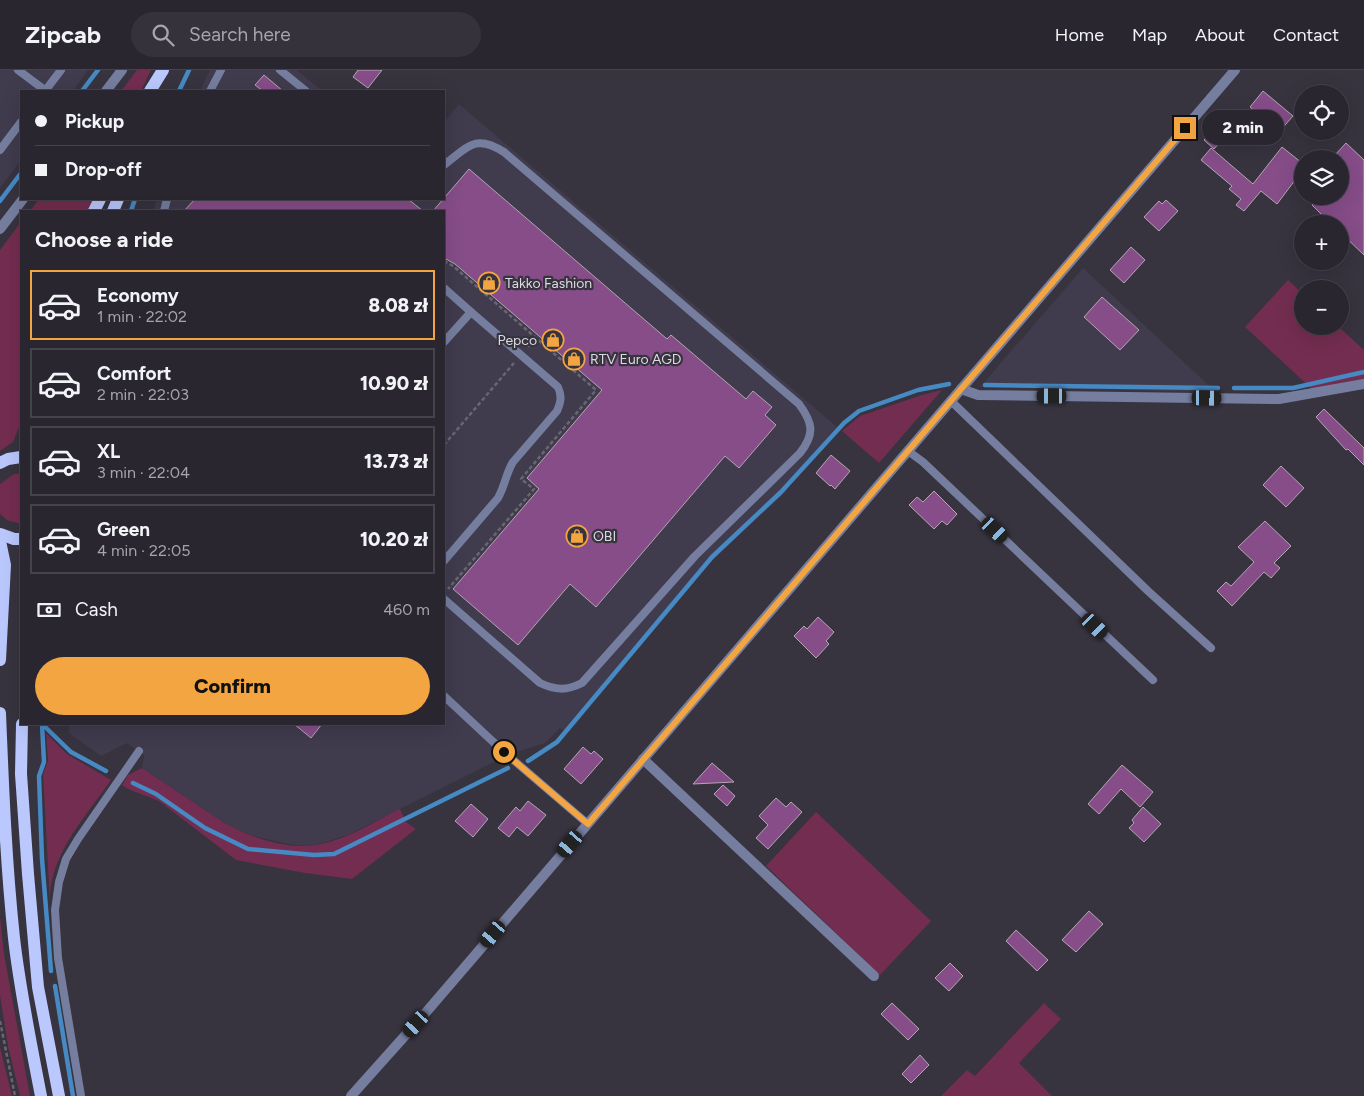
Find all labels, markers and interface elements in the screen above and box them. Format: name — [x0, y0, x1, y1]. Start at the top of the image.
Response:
search box — [131, 12, 481, 57]
text: Zipcab — [25, 20, 101, 49]
icon: search — [149, 21, 177, 49]
text: Search here — [189, 23, 291, 46]
text: Home — [1055, 24, 1104, 46]
text: Map — [1132, 24, 1167, 46]
text: About — [1195, 24, 1245, 46]
text: Contact — [1273, 24, 1339, 46]
map controls — [1294, 85, 1349, 335]
button: locate — [1294, 85, 1349, 140]
text: Pickup — [65, 110, 124, 133]
callout: 2 min — [1202, 110, 1285, 146]
route end — [1174, 117, 1196, 139]
text: 2 min — [1223, 118, 1263, 137]
button: layers — [1294, 150, 1349, 205]
text: Drop-off — [65, 158, 142, 181]
button: + — [1294, 215, 1349, 270]
text: Choose a ride — [35, 226, 173, 253]
shop icon: Takko Fashion — [477, 271, 501, 295]
place label: Takko Fashion — [505, 275, 592, 292]
button: − — [1294, 280, 1349, 335]
icon: car — [37, 283, 82, 328]
text: Economy — [97, 284, 179, 307]
text: 8.08 zł — [368, 294, 428, 317]
text: 1 min · 22:02 — [97, 307, 187, 326]
shop icon: Pepco — [541, 328, 565, 352]
place label: Pepco — [497, 332, 537, 349]
shop icon: RTV Euro AGD — [562, 347, 586, 371]
place label: RTV Euro AGD — [590, 351, 681, 368]
icon: car — [37, 361, 82, 406]
text: Comfort — [97, 362, 172, 385]
text: 10.90 zł — [360, 372, 428, 395]
text: 2 min · 22:03 — [97, 385, 189, 404]
car — [1037, 389, 1067, 404]
car — [1191, 390, 1222, 406]
icon: car — [37, 439, 82, 484]
text: XL — [97, 440, 120, 463]
text: 13.73 zł — [364, 450, 428, 473]
text: 3 min · 22:04 — [97, 463, 190, 482]
car — [978, 514, 1011, 546]
icon: car — [37, 517, 82, 562]
text: Green — [97, 518, 150, 541]
shop icon: OBI — [565, 524, 589, 548]
text: 10.20 zł — [360, 528, 428, 551]
place label: OBI — [593, 528, 616, 545]
text: 4 min · 22:05 — [97, 541, 191, 560]
icon: cash — [35, 596, 63, 624]
text: Cash — [75, 598, 118, 621]
text: 460 m — [383, 600, 430, 619]
car — [1079, 610, 1111, 642]
button: Confirm — [35, 657, 430, 715]
route start — [493, 741, 515, 763]
car — [554, 828, 585, 860]
car — [477, 918, 508, 950]
car — [400, 1008, 431, 1040]

